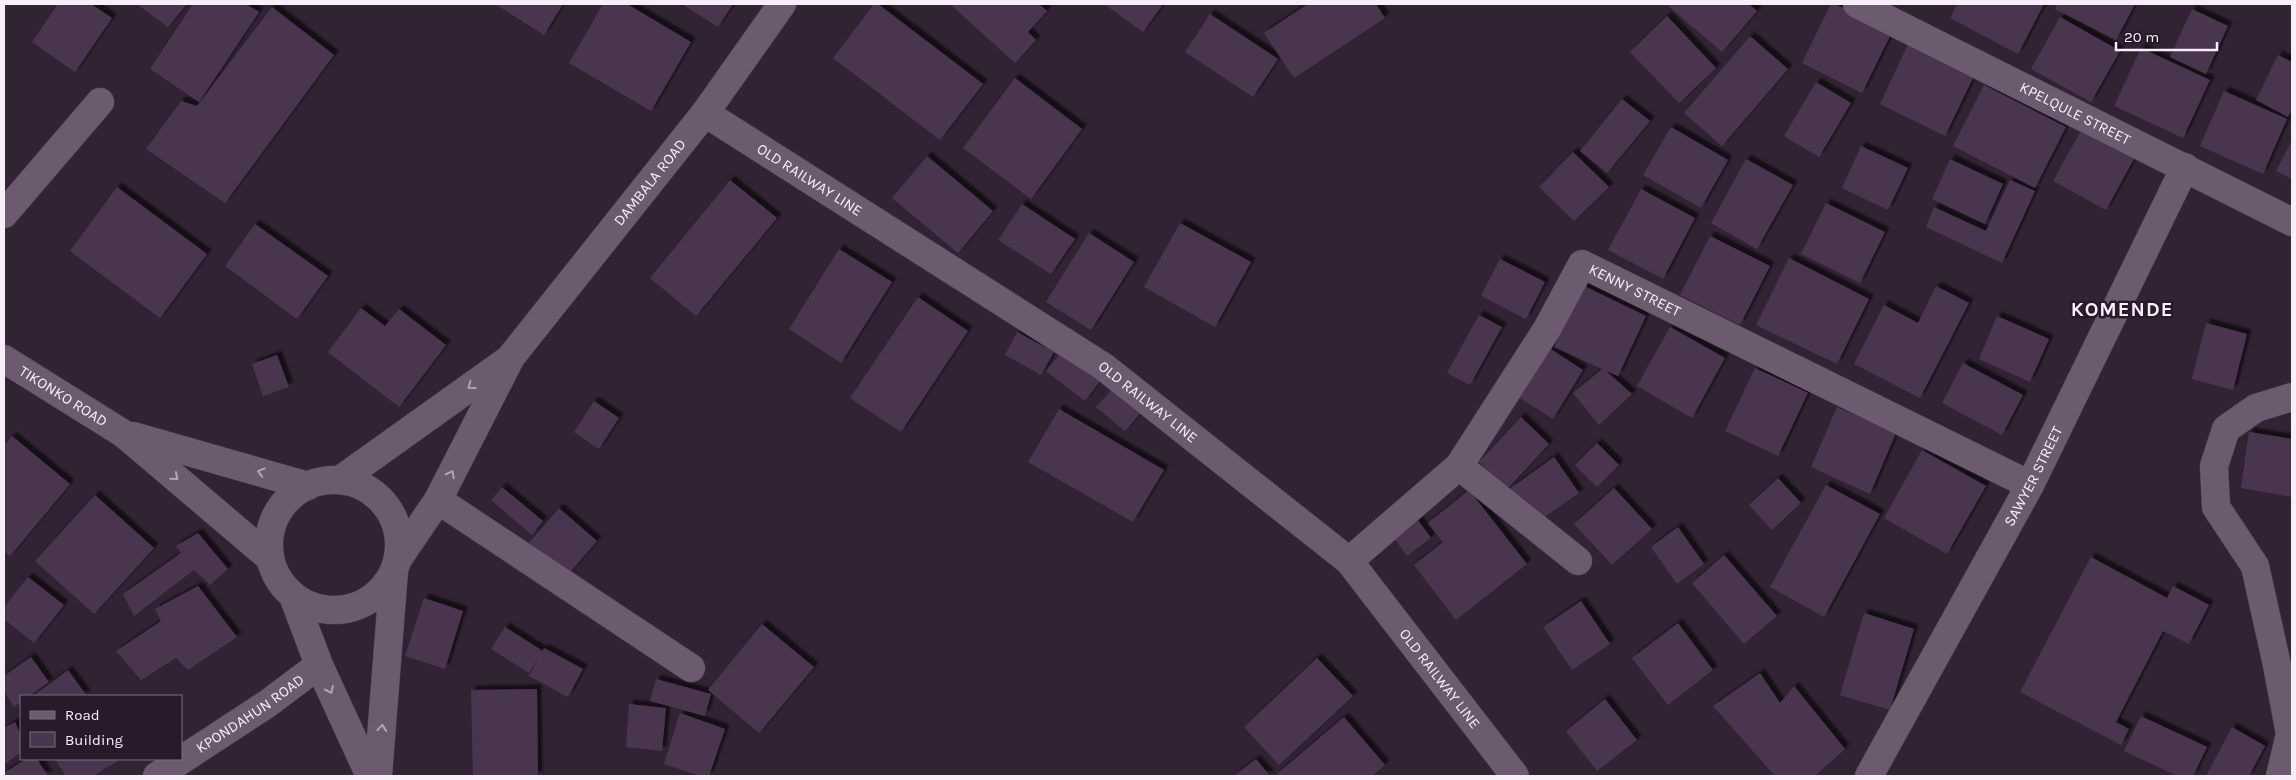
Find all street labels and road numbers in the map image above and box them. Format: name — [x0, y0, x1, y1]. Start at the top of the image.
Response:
street label: KPELQULE STREET — [2017, 78, 2134, 149]
street label: DAMBALA ROAD — [610, 135, 690, 229]
street label: OLD RAILWAY LINE — [754, 139, 866, 220]
street label: KENNY STREET — [1586, 260, 1684, 321]
street label: OLD RAILWAY LINE — [1095, 357, 1201, 447]
street label: TIKONKO ROAD — [16, 362, 111, 430]
street label: SAWYER STREET — [2000, 423, 2067, 529]
street label: OLD RAILWAY LINE — [1396, 625, 1484, 732]
street label: KPONDAHUN ROAD — [193, 670, 308, 757]

